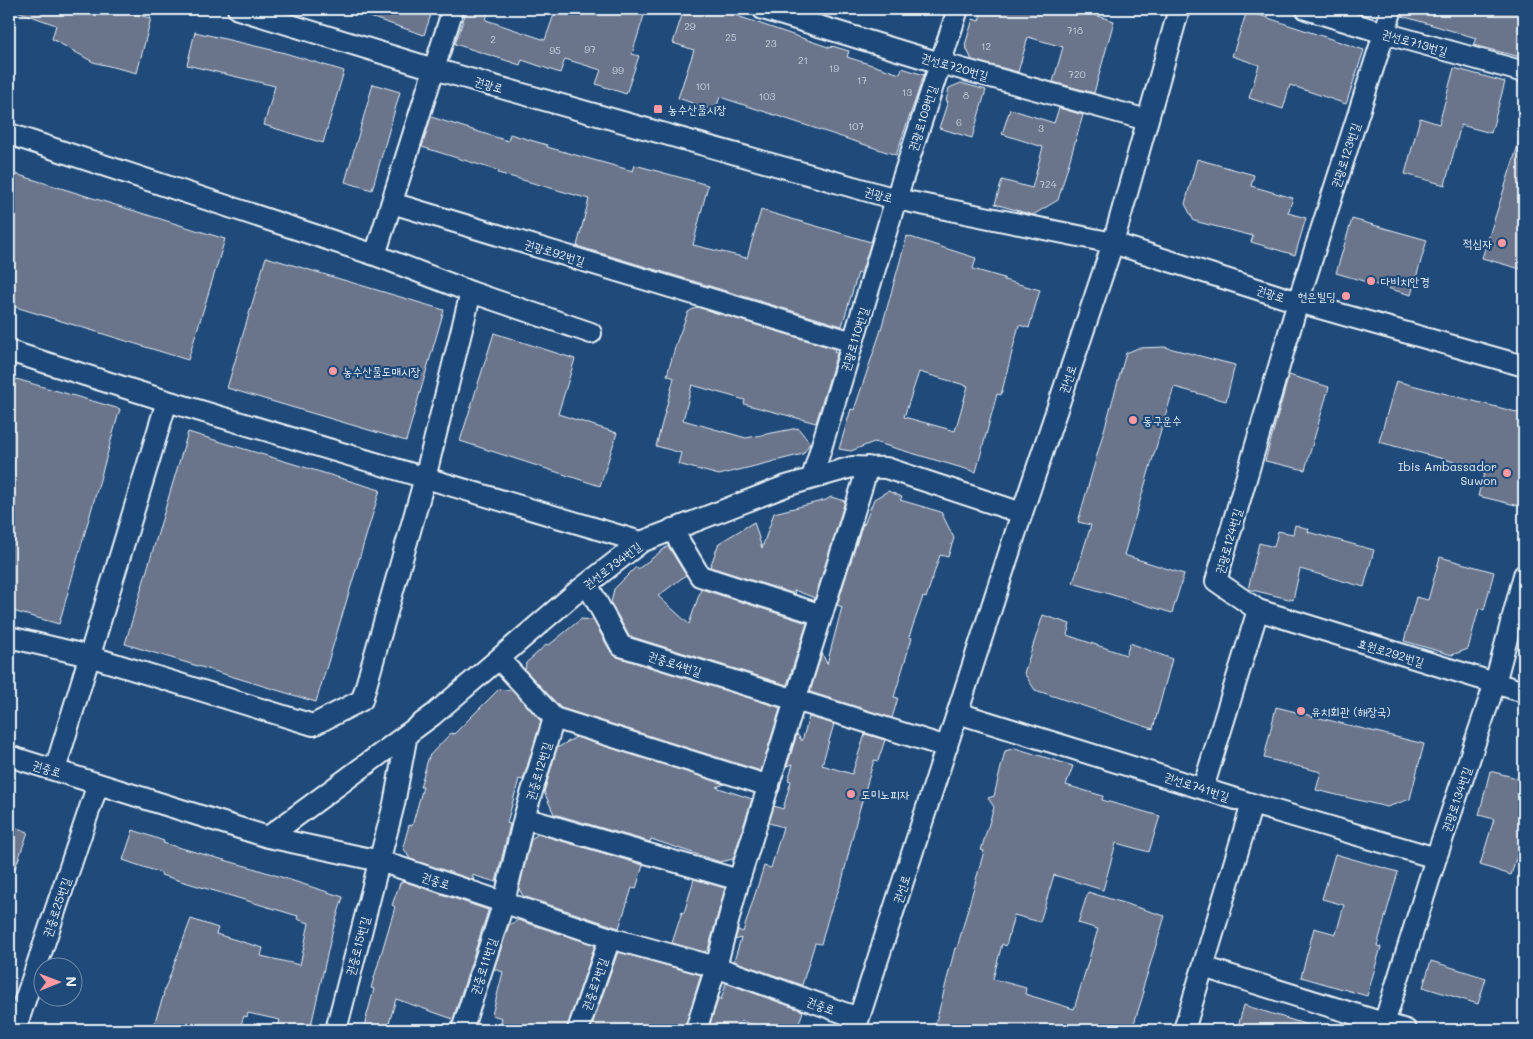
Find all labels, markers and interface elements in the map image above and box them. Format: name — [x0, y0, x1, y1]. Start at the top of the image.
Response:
house number: 29 — [684, 19, 696, 33]
house number: 718 — [1067, 23, 1083, 37]
street label: 권선로713번길 — [1380, 25, 1450, 59]
house number: 25 — [725, 30, 737, 44]
house number: 2 — [490, 32, 496, 46]
house number: 23 — [765, 36, 777, 50]
house number: 12 — [981, 39, 991, 53]
house number: 97 — [584, 42, 596, 56]
house number: 95 — [549, 43, 561, 57]
street label: 권선로720번길 — [920, 49, 991, 83]
house number: 21 — [798, 53, 808, 67]
house number: 19 — [829, 61, 839, 75]
house number: 99 — [612, 63, 624, 77]
house number: 720 — [1068, 67, 1086, 81]
street label: 권광로 — [473, 72, 505, 96]
house number: 17 — [857, 73, 867, 87]
house number: 101 — [695, 79, 711, 93]
street label: 권광로109번길 — [904, 83, 940, 153]
house number: 13 — [902, 85, 912, 99]
house number: 8 — [963, 88, 969, 102]
house number: 103 — [759, 89, 775, 103]
place label: 농수산물시장 — [668, 101, 726, 117]
marker: 농수산물시장 — [652, 103, 664, 115]
house number: 6 — [956, 115, 962, 129]
house number: 107 — [848, 119, 865, 133]
street label: 권광로123번길 — [1327, 120, 1363, 190]
house number: 3 — [1038, 121, 1044, 135]
house number: 724 — [1040, 177, 1057, 191]
street label: 권광로 — [863, 183, 895, 205]
street label: 권광로92번길 — [523, 235, 587, 269]
place label: 적십자 — [1463, 235, 1492, 251]
marker: 적십자 — [1496, 237, 1508, 249]
place label: 다비치안경 — [1381, 273, 1429, 289]
marker: 다비치안경 — [1365, 275, 1377, 287]
street label: 권광로 — [1255, 281, 1287, 305]
place label: 현은빌딩 — [1297, 288, 1336, 304]
marker: 현은빌딩 — [1340, 290, 1352, 302]
street label: 권광로110번길 — [837, 305, 871, 373]
place label: 농수산물도매시장 — [343, 363, 421, 379]
street label: 권선로 — [1055, 363, 1079, 395]
marker: 농수산물도매시장 — [327, 365, 339, 377]
place label: 동구운수 — [1143, 412, 1182, 428]
marker: 동구운수 — [1127, 414, 1139, 426]
place label: Ibis Ambassador Suwon — [1398, 458, 1497, 488]
marker: Ibis Ambassador Suwon — [1501, 467, 1513, 479]
street label: 권광로124번길 — [1211, 506, 1245, 576]
street label: 권선로734번길 — [580, 538, 645, 592]
street label: 효원로292번길 — [1356, 634, 1427, 670]
street label: 권중로4번길 — [646, 647, 704, 679]
place label: 유치회관 (해장국) — [1311, 703, 1391, 719]
marker: 유치회관 (해장국) — [1295, 705, 1307, 717]
street label: 권중로12번길 — [522, 739, 555, 802]
street label: 권중로 — [31, 756, 63, 780]
street label: 권광로134번길 — [1437, 764, 1475, 834]
street label: 권선로741번길 — [1162, 768, 1232, 804]
place label: 도미노피자 — [861, 786, 910, 802]
marker: 도미노피자 — [845, 788, 857, 800]
street label: 권중로 — [420, 868, 452, 892]
street label: 권선로 — [889, 873, 913, 905]
street label: 권중로25번길 — [38, 875, 74, 939]
street label: 권중로15번길 — [341, 914, 373, 977]
street label: 권중로11번길 — [466, 935, 500, 997]
street label: 권중로7번길 — [577, 955, 611, 1013]
north arrow — [32, 956, 82, 1006]
text: N — [62, 976, 81, 987]
street label: 권중로 — [805, 993, 837, 1017]

